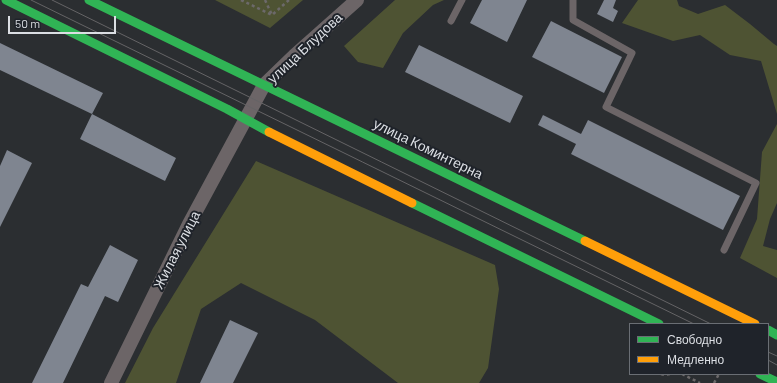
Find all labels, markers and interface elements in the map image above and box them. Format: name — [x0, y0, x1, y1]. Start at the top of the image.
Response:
scale bar — [10, 8, 118, 34]
street label: улица Блудова — [264, 9, 346, 87]
text: 50 m — [15, 16, 40, 30]
street label: улица Коминтерна — [371, 115, 485, 183]
street label: Жилая улица — [150, 208, 204, 292]
legend — [629, 323, 769, 375]
text: Свободно — [667, 332, 722, 346]
text: Медленно — [667, 352, 724, 366]

